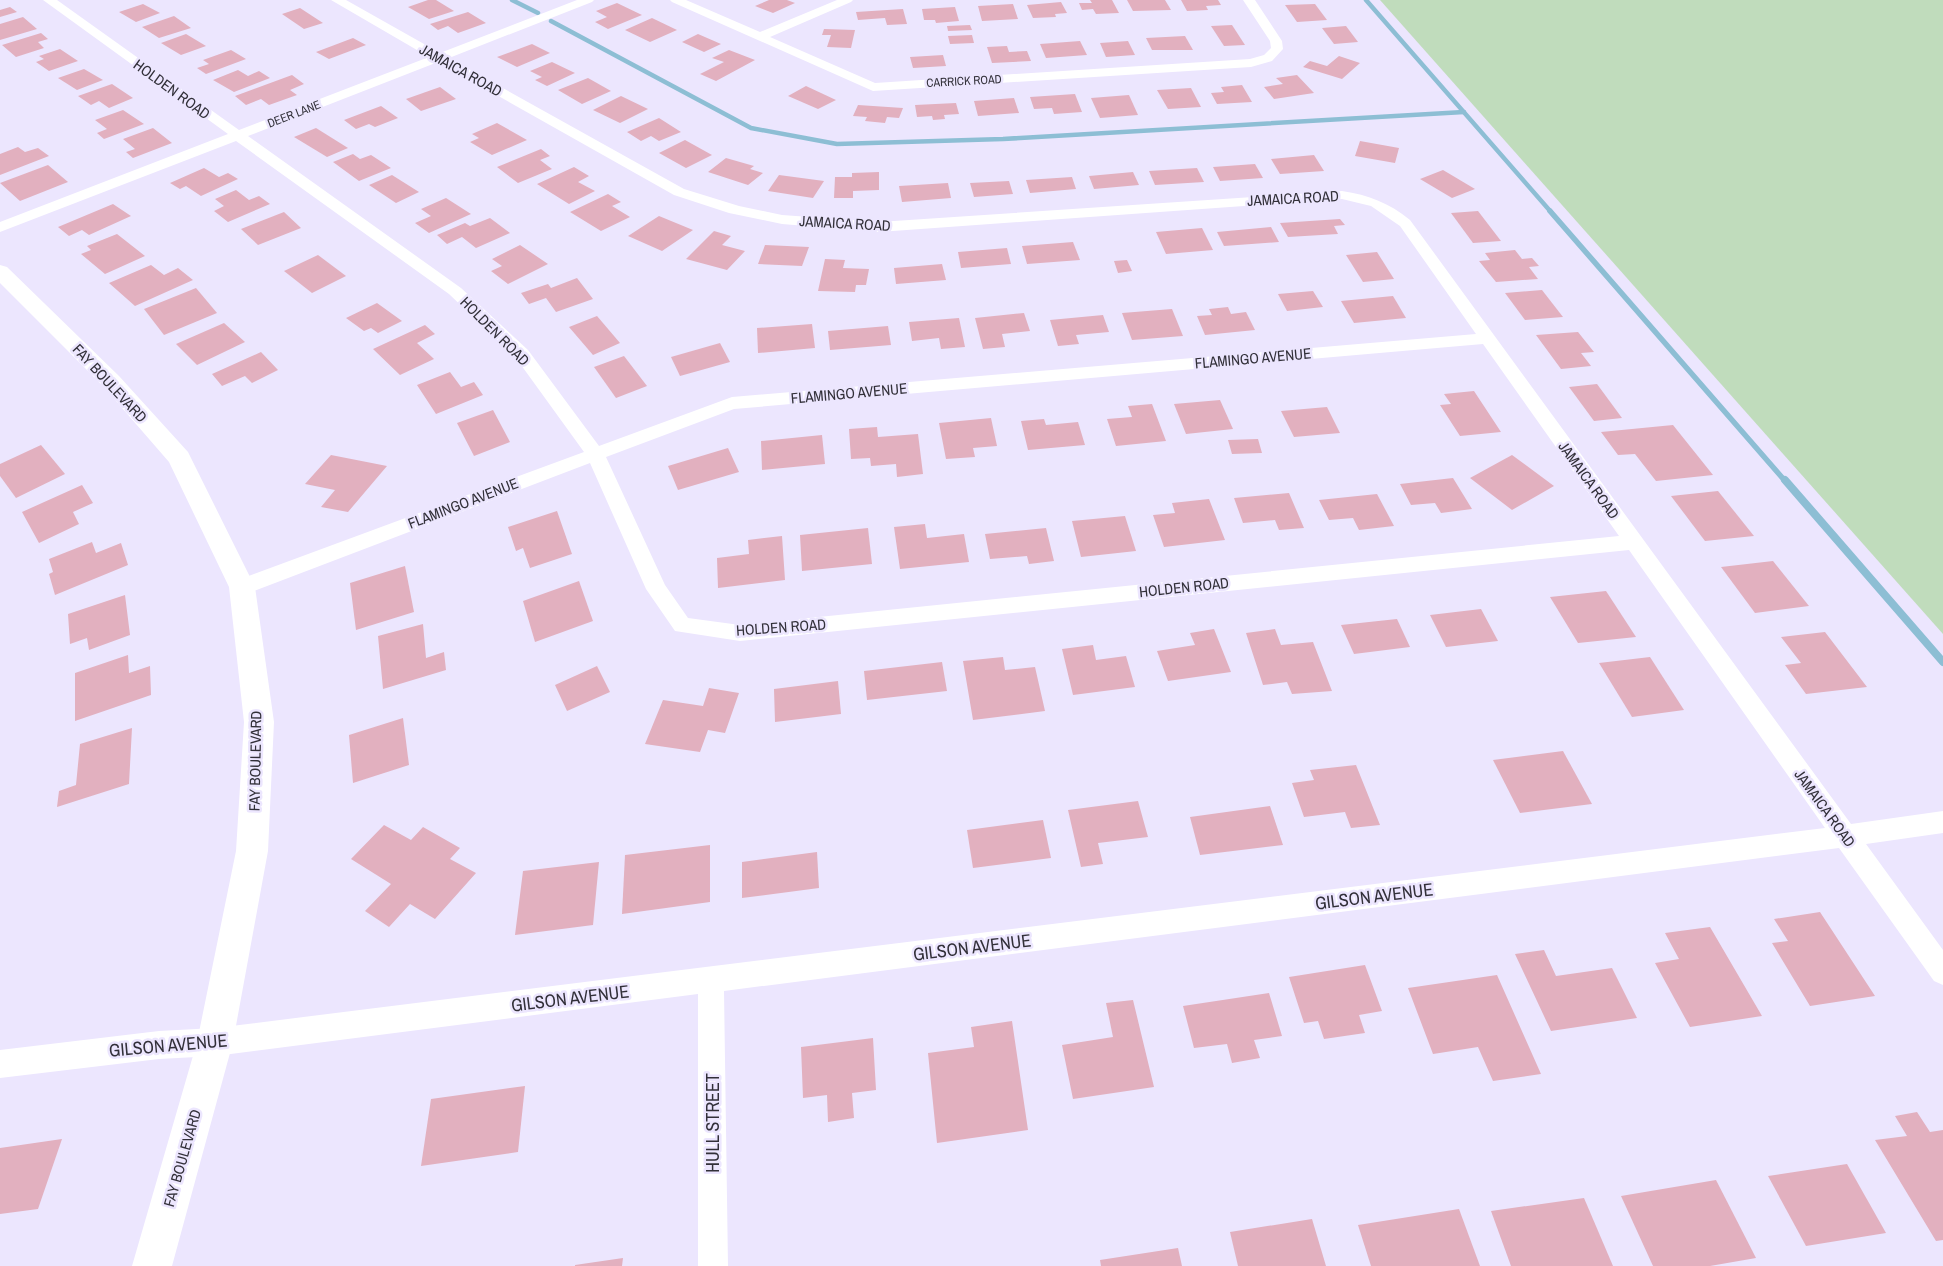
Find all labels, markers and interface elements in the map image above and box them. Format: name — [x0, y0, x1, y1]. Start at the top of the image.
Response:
street label: JAMAICA ROAD — [416, 39, 506, 101]
street label: HOLDEN ROAD — [129, 54, 215, 124]
street label: CARRICK ROAD — [926, 71, 1002, 91]
street label: DEER LANE — [265, 97, 323, 131]
street label: JAMAICA ROAD — [1247, 185, 1339, 211]
street label: JAMAICA ROAD — [799, 210, 891, 236]
street label: HOLDEN ROAD — [456, 292, 534, 370]
street label: FAY BOULEVARD — [68, 339, 152, 427]
street label: FLAMINGO AVENUE — [1194, 342, 1312, 374]
street label: FLAMINGO AVENUE — [790, 377, 908, 409]
street label: JAMAICA ROAD — [1554, 437, 1624, 523]
street label: FLAMINGO AVENUE — [405, 472, 521, 534]
street label: HOLDEN ROAD — [1138, 572, 1230, 602]
street label: HOLDEN ROAD — [735, 613, 827, 641]
street label: FAY BOULEVARD — [244, 710, 266, 811]
street label: JAMAICA ROAD — [1790, 765, 1860, 851]
street label: GILSON AVENUE — [1314, 876, 1434, 916]
street label: GILSON AVENUE — [912, 927, 1032, 967]
street label: GILSON AVENUE — [510, 978, 630, 1018]
street label: GILSON AVENUE — [108, 1027, 228, 1063]
street label: HULL STREET — [700, 1073, 725, 1173]
street label: FAY BOULEVARD — [158, 1107, 206, 1209]

